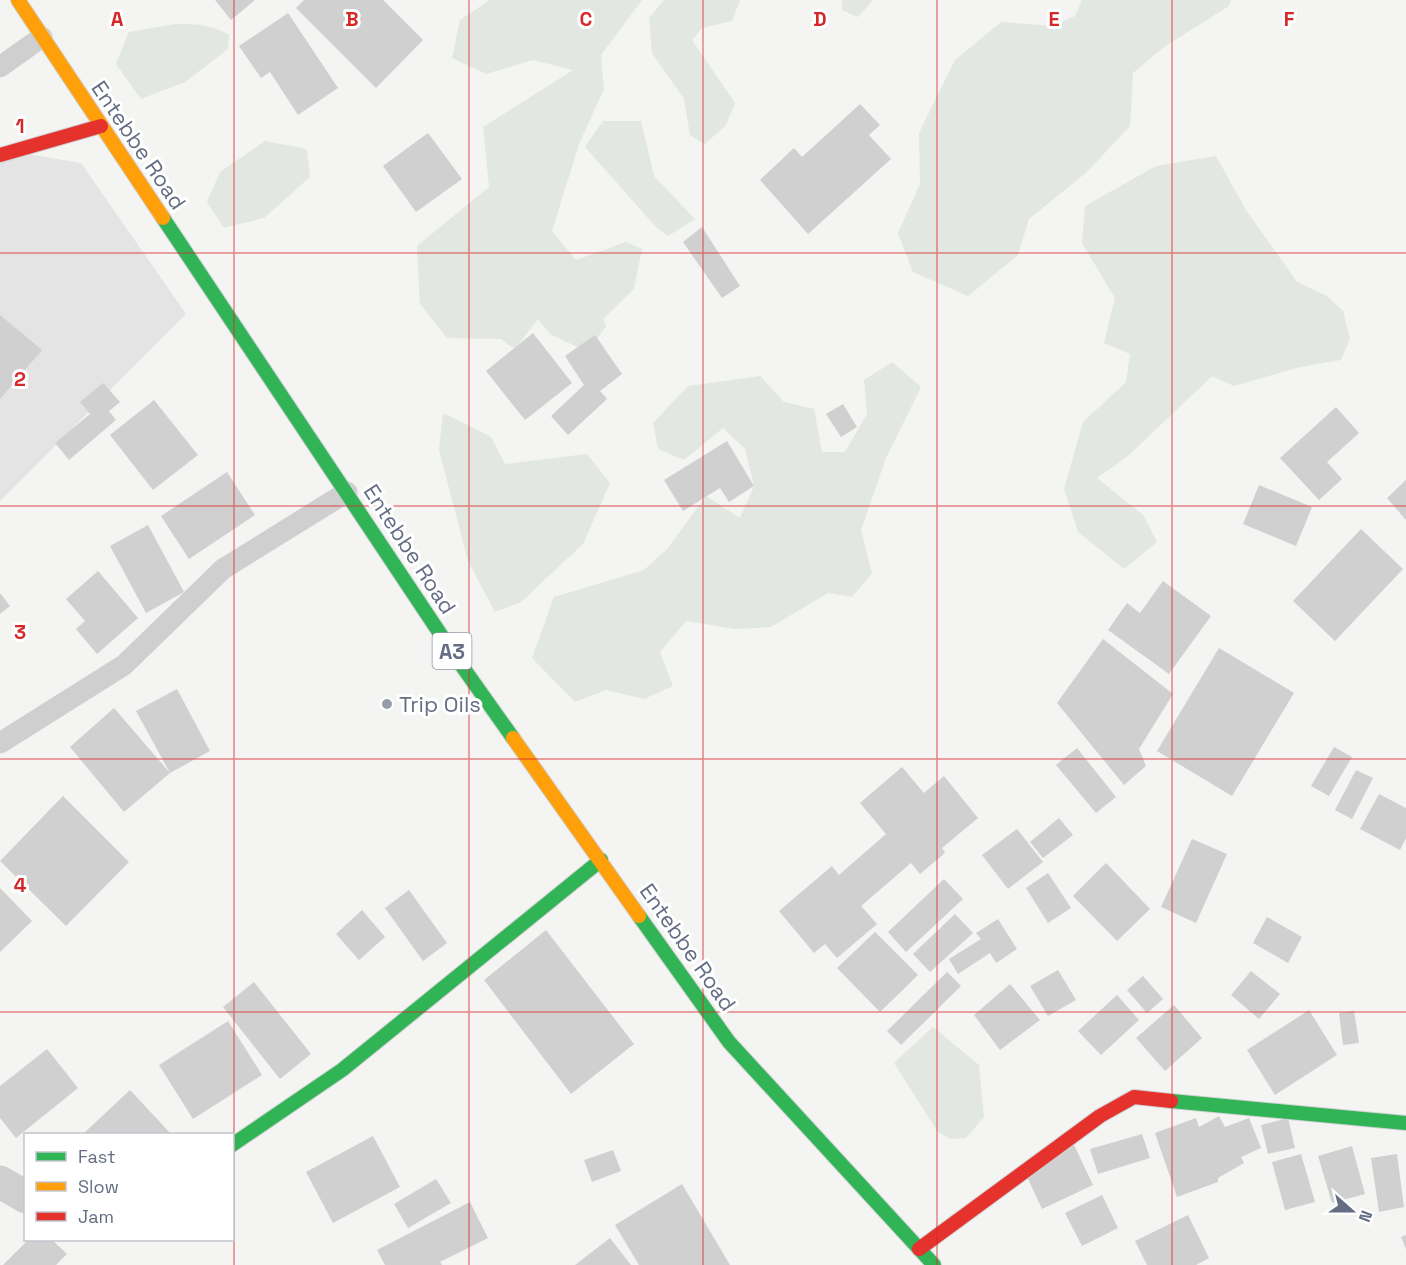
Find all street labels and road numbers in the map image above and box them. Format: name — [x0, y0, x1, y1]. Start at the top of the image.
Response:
street label: Entebbe Road — [86, 75, 192, 215]
street label: Entebbe Road — [358, 479, 462, 619]
road number: A3 — [432, 633, 472, 669]
street label: Entebbe Road — [634, 878, 742, 1016]

